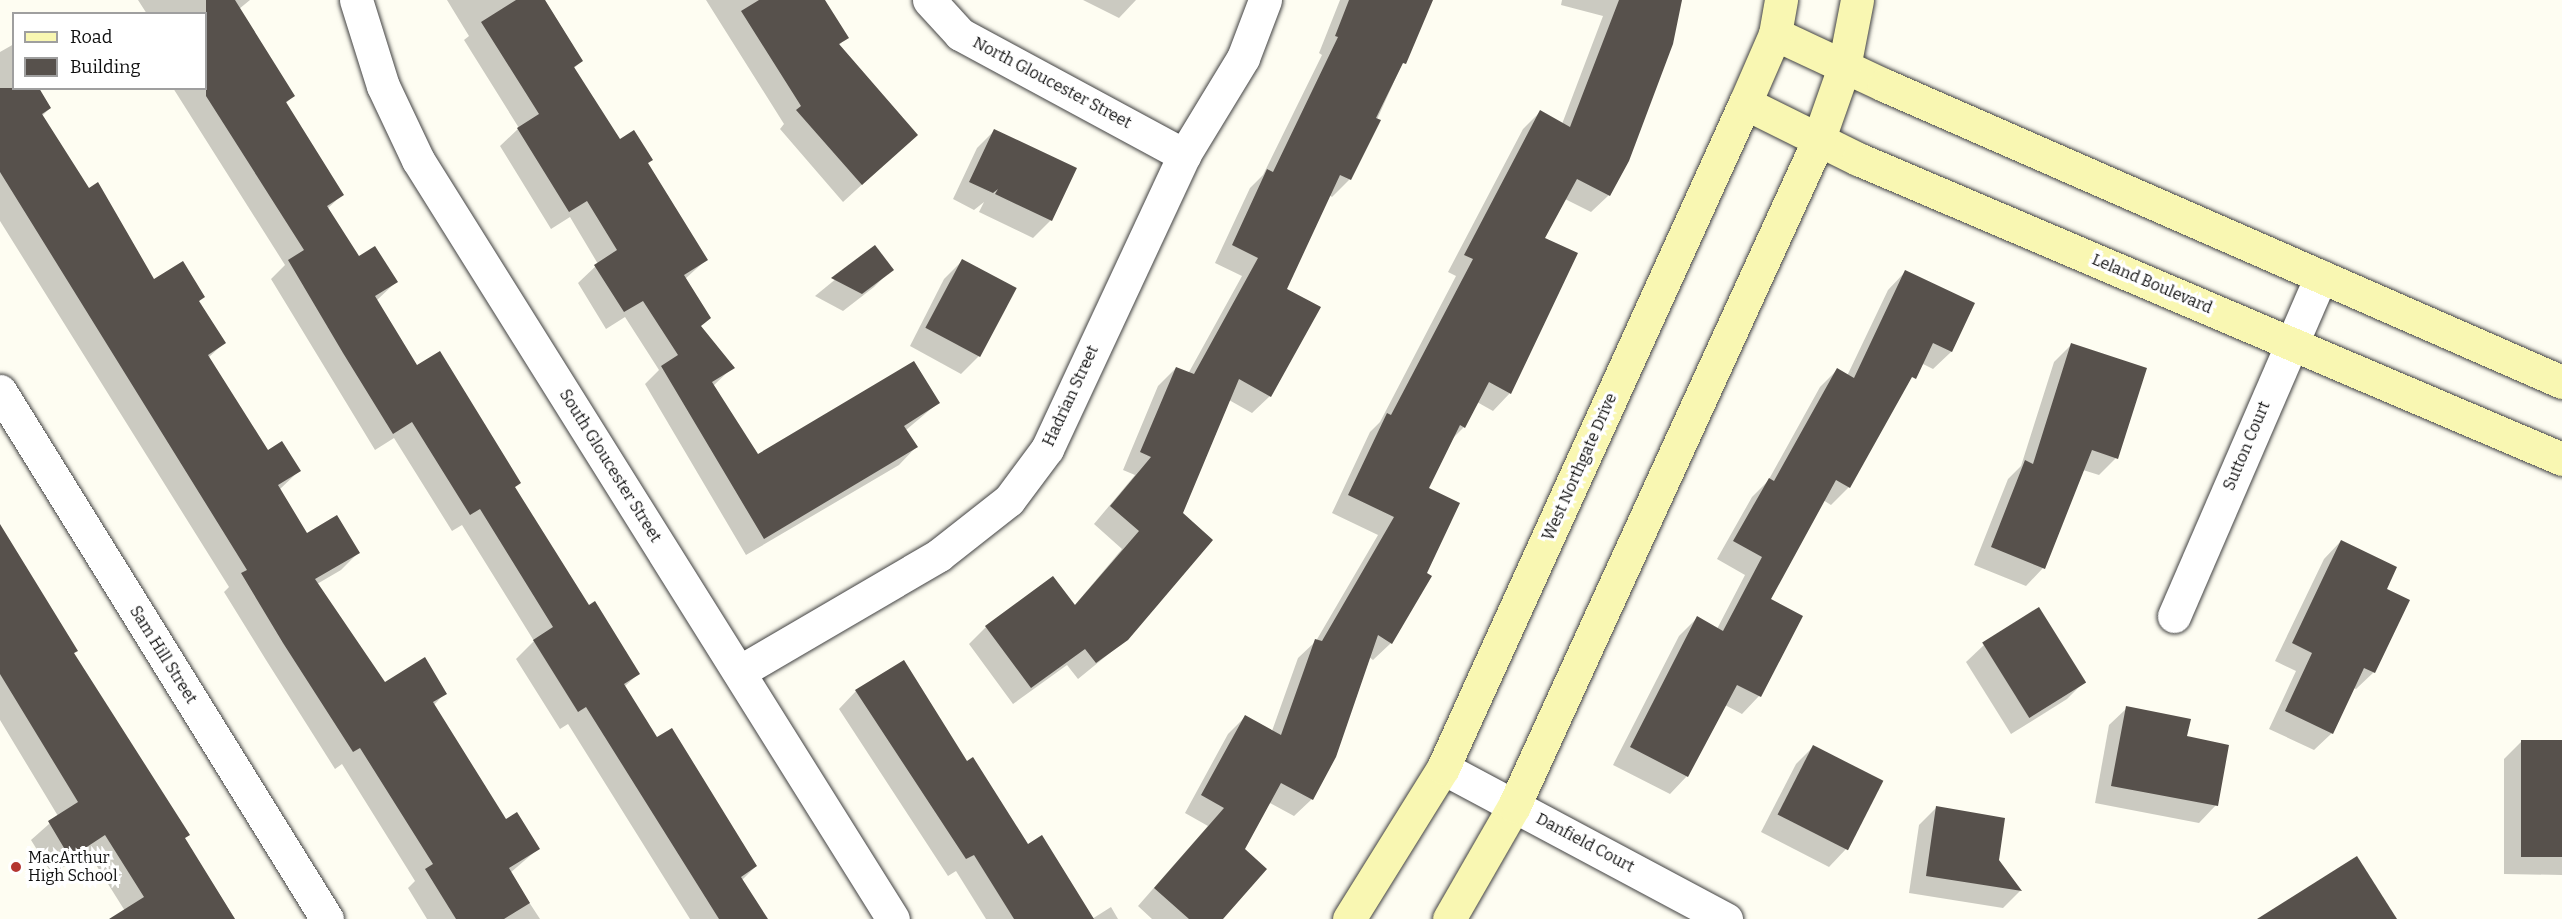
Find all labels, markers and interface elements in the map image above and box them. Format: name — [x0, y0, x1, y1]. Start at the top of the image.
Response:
legend — [12, 12, 207, 90]
text: Road — [70, 26, 112, 48]
street label: North Gloucester Street — [969, 33, 1135, 133]
text: Building — [70, 56, 141, 78]
street label: Leland Boulevard — [2089, 250, 2215, 318]
street label: Hadrian Street — [1039, 342, 1103, 450]
street label: South Gloucester Street — [555, 386, 665, 546]
street label: West Northgate Drive — [1539, 390, 1621, 544]
street label: Sutton Court — [2220, 399, 2274, 493]
street label: Sam Hill Street — [125, 603, 201, 707]
street label: Danfield Court — [1533, 809, 1637, 877]
place label: MacArthur High School — [28, 848, 118, 886]
marker: MacArthur High School — [9, 860, 23, 874]

